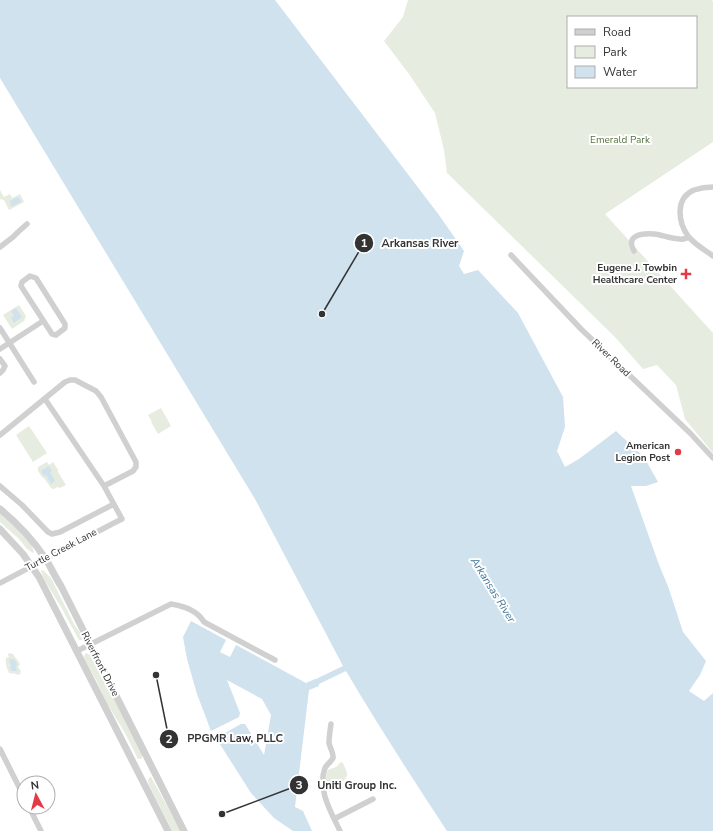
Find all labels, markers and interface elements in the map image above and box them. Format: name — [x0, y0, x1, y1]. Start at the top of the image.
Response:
legend — [567, 16, 697, 88]
text: Road — [603, 24, 631, 40]
text: Park — [603, 44, 628, 60]
text: Water — [603, 64, 637, 80]
park label: Emerald Park — [590, 133, 651, 147]
callout: Arkansas River — [354, 231, 467, 254]
text: 1 — [360, 235, 368, 251]
text: Arkansas River — [382, 236, 459, 251]
place label: Eugene J. Towbin Healthcare Center — [593, 261, 677, 287]
marker: Eugene J. Towbin Healthcare Center — [680, 268, 692, 280]
street label: River Road — [589, 336, 634, 380]
place label: American Legion Post — [615, 439, 670, 465]
marker: American Legion Post — [673, 447, 683, 457]
street label: Turtle Creek Lane — [23, 525, 99, 575]
water label: Arkansas River — [466, 554, 520, 626]
street label: Riverfront Drive — [78, 629, 122, 699]
callout: PPGMR Law, PLLC — [159, 727, 290, 750]
text: 2 — [165, 731, 173, 747]
text: PPGMR Law, PLLC — [187, 731, 283, 746]
callout: Uniti Group Inc. — [289, 774, 404, 797]
north arrow — [16, 775, 56, 815]
text: 3 — [295, 777, 303, 793]
text: N — [30, 778, 40, 794]
text: Uniti Group Inc. — [317, 778, 397, 793]

